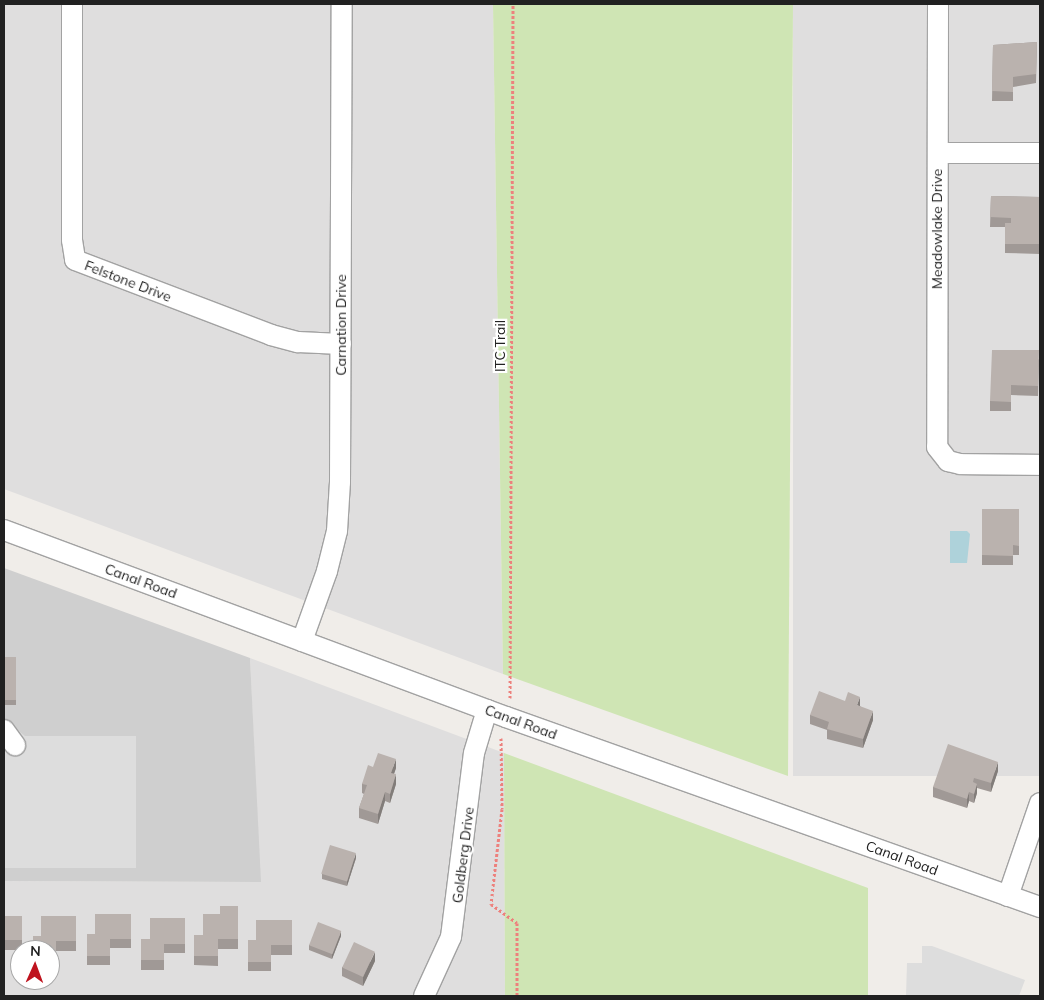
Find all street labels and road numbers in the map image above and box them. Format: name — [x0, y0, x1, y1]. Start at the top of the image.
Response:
street label: Meadowlake Drive — [929, 169, 945, 289]
street label: Felstone Drive — [82, 257, 174, 305]
street label: Carnation Drive — [333, 274, 349, 376]
street label: ITC Trail — [492, 320, 508, 372]
street label: Canal Road — [103, 560, 179, 602]
street label: Canal Road — [483, 701, 559, 743]
street label: Goldberg Drive — [449, 806, 477, 904]
street label: Canal Road — [864, 837, 940, 879]

